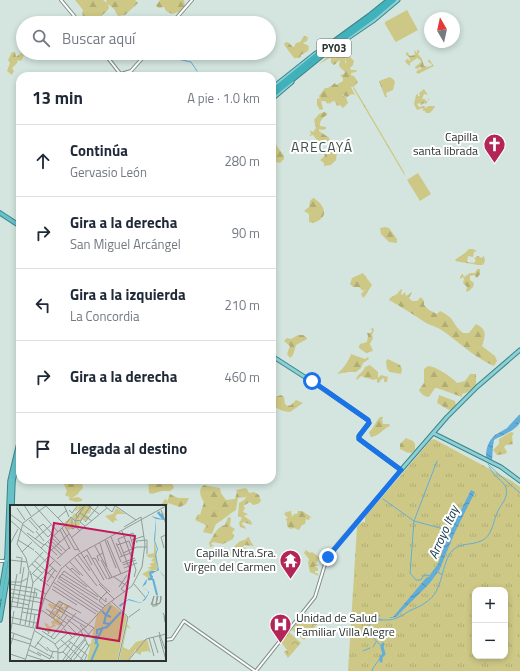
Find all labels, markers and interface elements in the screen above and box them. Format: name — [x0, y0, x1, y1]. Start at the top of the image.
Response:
north arrow — [424, 12, 460, 48]
search box — [16, 16, 276, 60]
icon: search — [30, 27, 52, 49]
text: Buscar aquí — [62, 27, 135, 50]
road number: PY03 — [317, 39, 351, 57]
text: 13 min — [32, 85, 83, 111]
text: A pie · 1.0 km — [187, 88, 260, 108]
place label: Capilla santa librada — [413, 127, 478, 160]
church icon: Capilla santa librada — [481, 131, 507, 164]
district label: ARECAYÁ — [291, 136, 353, 157]
text: Continúa — [70, 139, 128, 162]
icon: ahead — [32, 150, 54, 172]
text: 280 m — [224, 151, 260, 171]
text: Gervasio León — [70, 162, 147, 182]
text: Gira a la derecha — [70, 211, 177, 234]
icon: right — [32, 222, 54, 244]
text: 90 m — [232, 223, 260, 243]
text: San Miguel Arcángel — [70, 234, 181, 254]
text: Gira a la izquierda — [70, 283, 186, 306]
icon: left — [32, 294, 54, 316]
text: 210 m — [224, 295, 260, 315]
text: La Concordia — [70, 306, 139, 326]
text: Gira a la derecha — [70, 365, 177, 388]
icon: right — [32, 366, 54, 388]
text: 460 m — [224, 367, 260, 387]
route start — [303, 372, 321, 390]
text: Llegada al destino — [70, 437, 187, 460]
icon: arrive — [32, 438, 54, 460]
water label: Arroyo Itay — [422, 500, 464, 562]
inset map — [10, 505, 166, 661]
place label: Capilla Ntra.Sra. Virgen del Carmen — [184, 543, 276, 576]
temple icon: Capilla Ntra.Sra. Virgen del Carmen — [278, 547, 304, 580]
route end — [319, 548, 337, 566]
map controls — [472, 587, 508, 659]
button: + — [472, 587, 508, 623]
place label: Unidad de Salud Familiar Villa Alegre — [296, 608, 395, 641]
hospital icon: Unidad de Salud Familiar Villa Alegre — [268, 612, 294, 645]
button: − — [472, 623, 508, 659]

